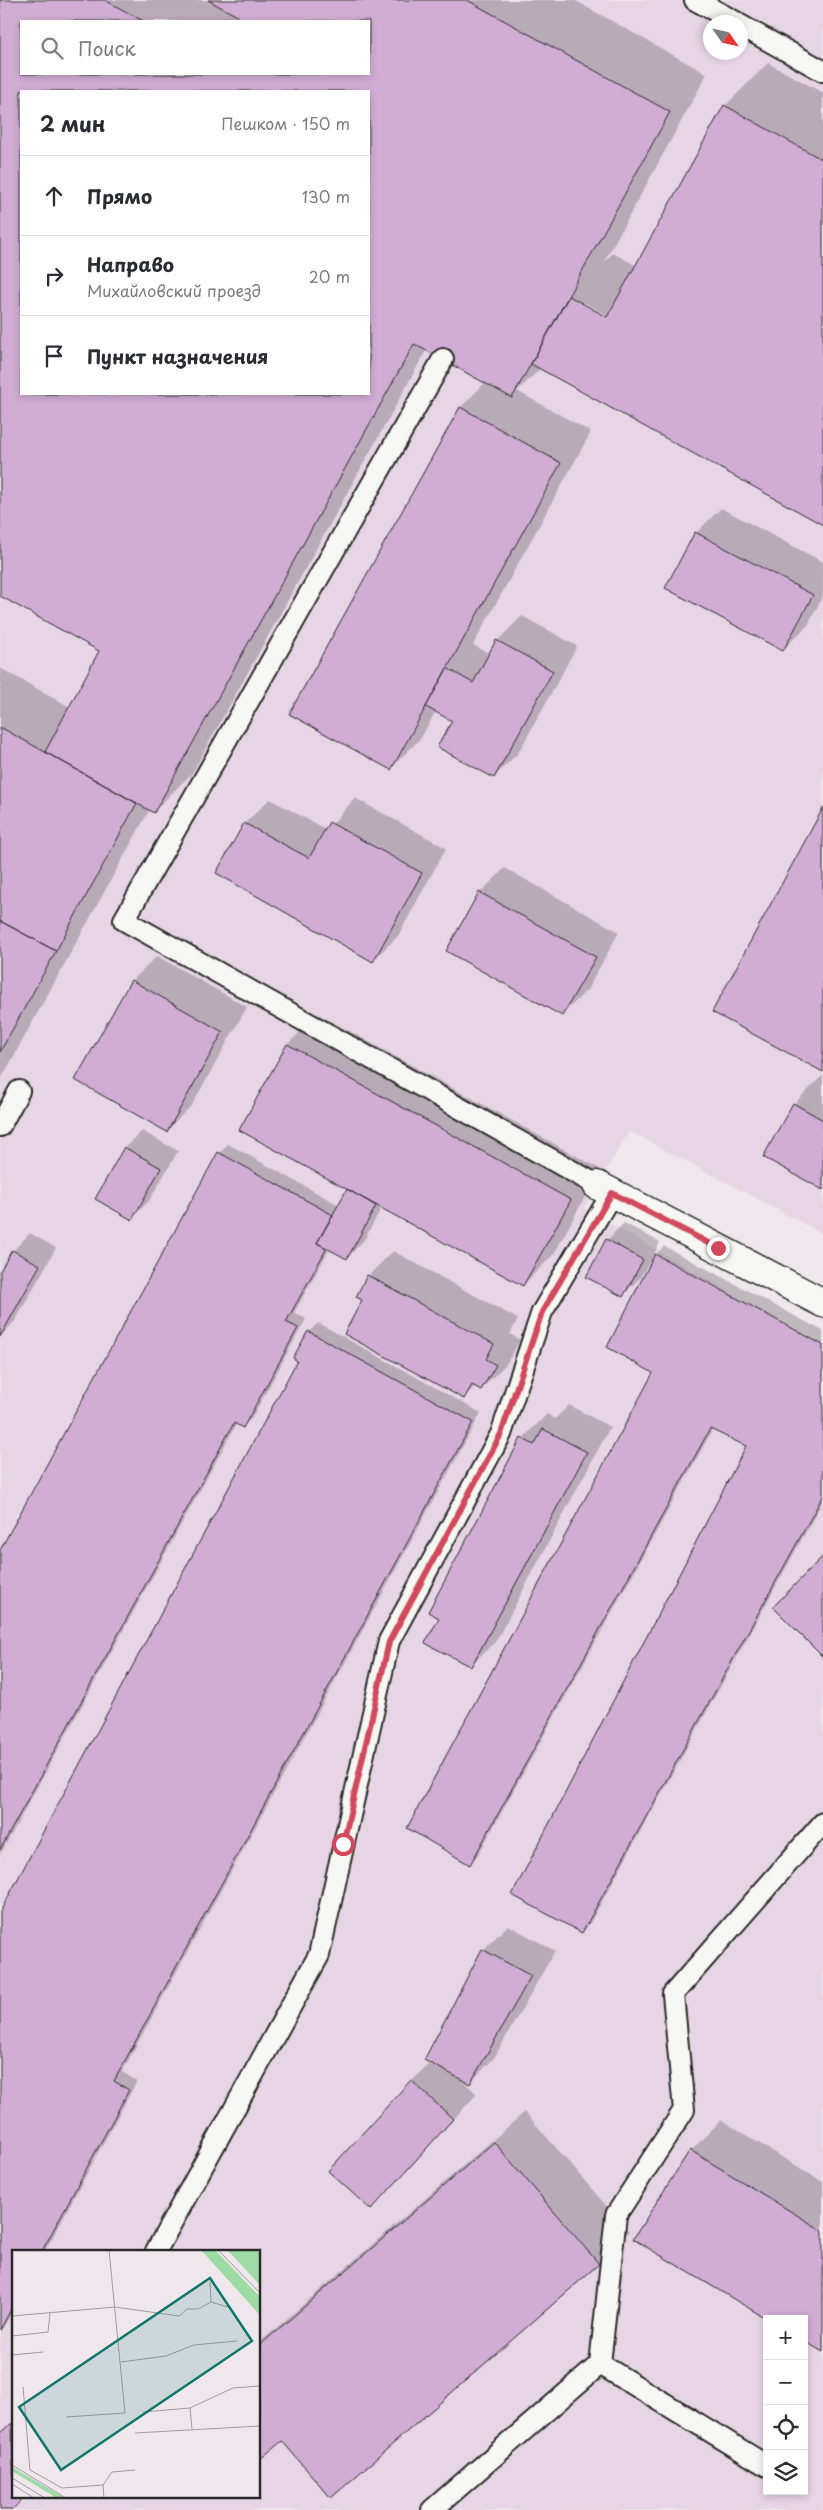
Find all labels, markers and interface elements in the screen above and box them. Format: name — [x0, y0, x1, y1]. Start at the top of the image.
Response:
north arrow — [703, 15, 748, 60]
search box — [20, 20, 370, 75]
icon: search — [38, 34, 66, 62]
text: Поиск — [78, 34, 136, 62]
text: 2 мин — [40, 107, 105, 139]
text: Пешком · 150 m — [221, 111, 350, 135]
icon: ahead — [40, 182, 68, 210]
text: Прямо — [87, 182, 152, 210]
text: 130 m — [302, 184, 350, 208]
text: Направо — [87, 250, 174, 278]
icon: right — [40, 262, 68, 290]
text: 20 m — [309, 264, 350, 288]
text: Михайловский проезд — [87, 278, 261, 302]
icon: arrive — [40, 342, 68, 370]
text: Пункт назначения — [87, 342, 268, 370]
route end — [707, 1237, 730, 1260]
route start — [332, 1833, 355, 1856]
inset map — [12, 2250, 260, 2498]
map controls — [763, 2315, 808, 2495]
button: + — [763, 2315, 808, 2360]
button: − — [763, 2360, 808, 2405]
button: locate — [763, 2405, 808, 2450]
button: layers — [763, 2450, 808, 2495]

